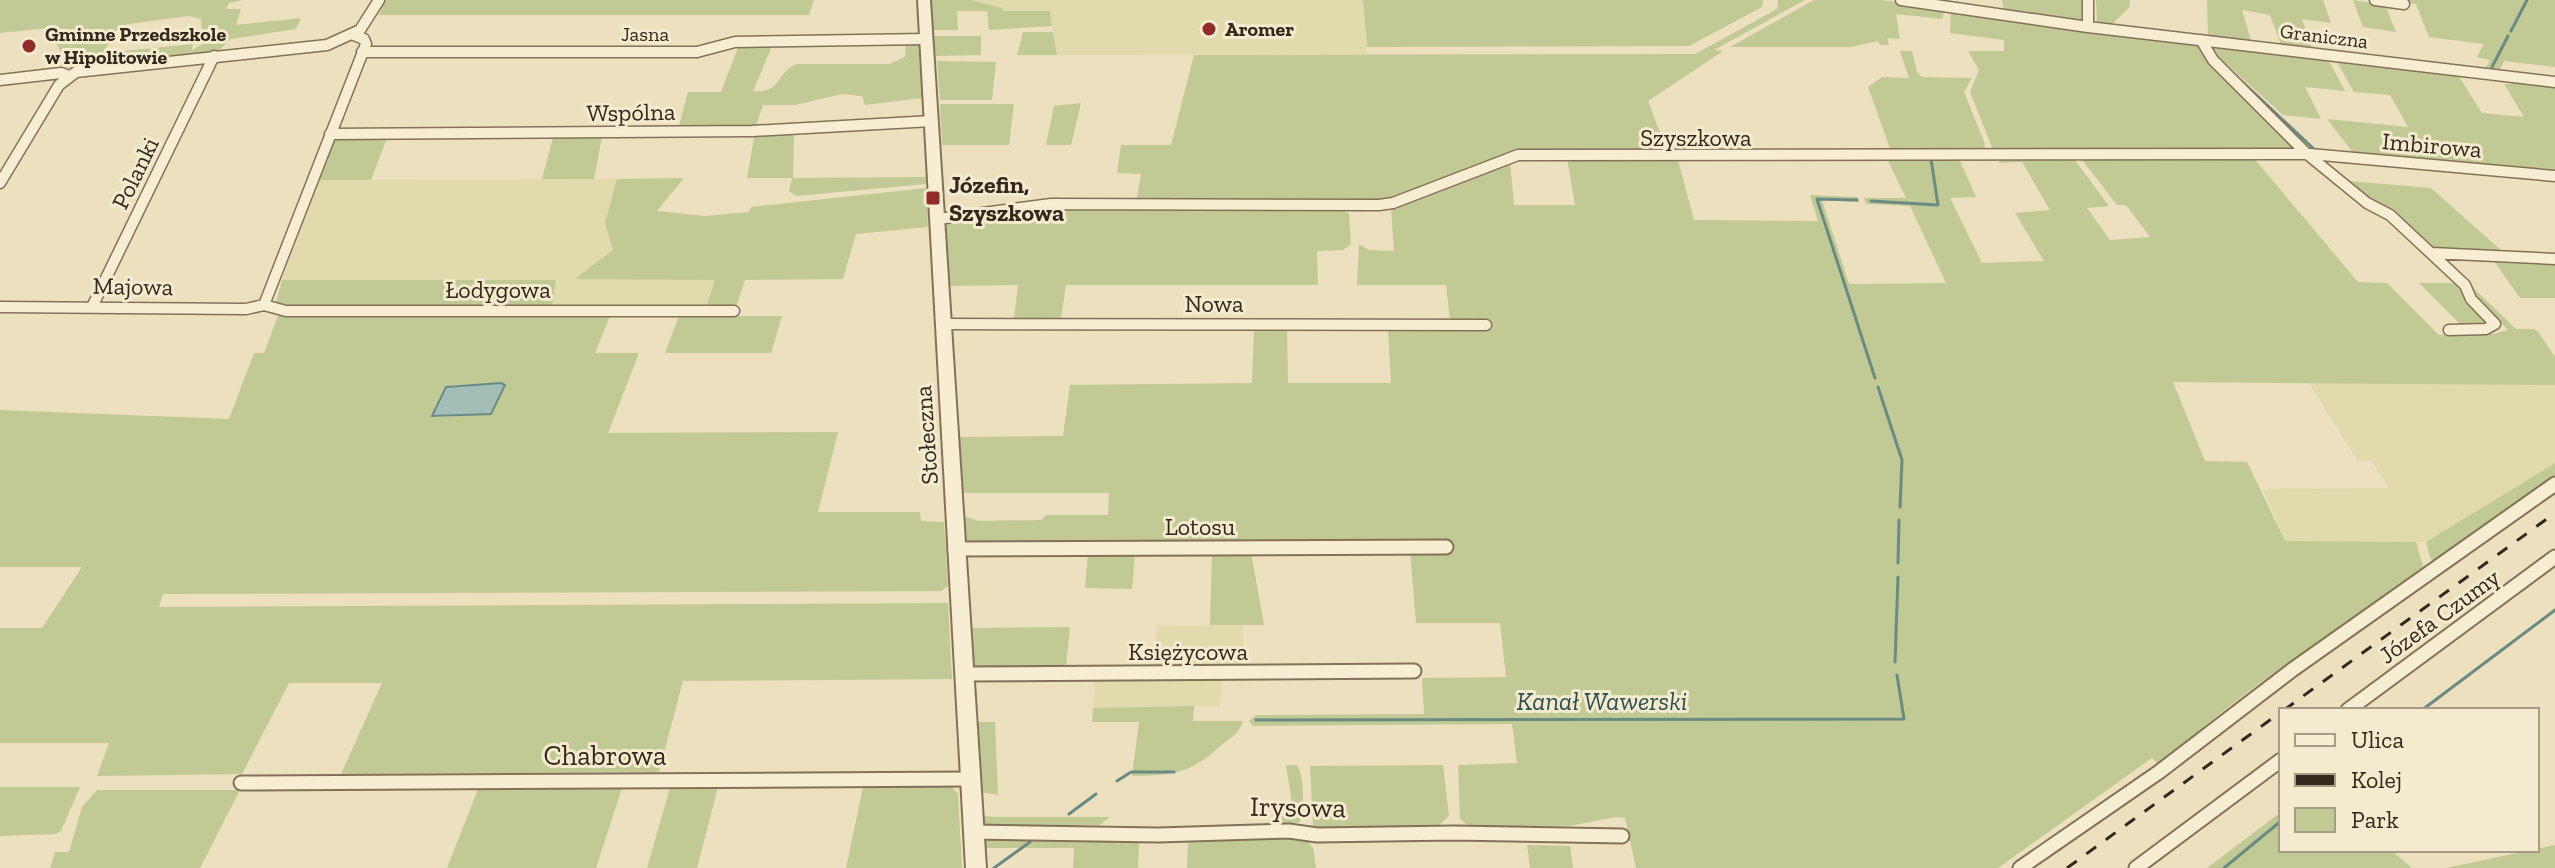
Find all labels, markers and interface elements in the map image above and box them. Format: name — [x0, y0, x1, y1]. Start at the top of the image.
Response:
place label: Aromer — [1225, 17, 1294, 41]
street label: Graniczna — [2279, 19, 2370, 53]
marker: Aromer — [1200, 20, 1218, 38]
place label: Gminne Przedszkole w Hipolitowie — [45, 22, 226, 69]
street label: Jasna — [621, 22, 669, 46]
marker: Gminne Przedszkole w Hipolitowie — [20, 37, 38, 55]
street label: Wspólna — [586, 97, 676, 127]
street label: Szyszkowa — [1640, 123, 1752, 152]
street label: Imbirowa — [2381, 126, 2484, 164]
street label: Polanki — [105, 132, 165, 214]
place label: Józefin, Szyszkowa — [949, 170, 1064, 227]
marker: Józefin, Szyszkowa — [924, 189, 942, 207]
street label: Majowa — [92, 271, 174, 301]
street label: Łodygowa — [445, 275, 551, 304]
street label: Nowa — [1184, 289, 1244, 318]
street label: Stołeczna — [908, 384, 944, 486]
street label: Lotosu — [1165, 512, 1236, 541]
street label: Józefa Czumy — [2373, 562, 2506, 670]
street label: Księżycowa — [1128, 637, 1248, 666]
water label: Kanał Wawerski — [1517, 685, 1687, 717]
legend — [2279, 708, 2539, 852]
text: Ulica — [2351, 725, 2404, 754]
street label: Chabrowa — [543, 739, 667, 772]
text: Kolej — [2351, 765, 2402, 794]
street label: Irysowa — [1250, 790, 1347, 824]
text: Park — [2351, 805, 2399, 834]

